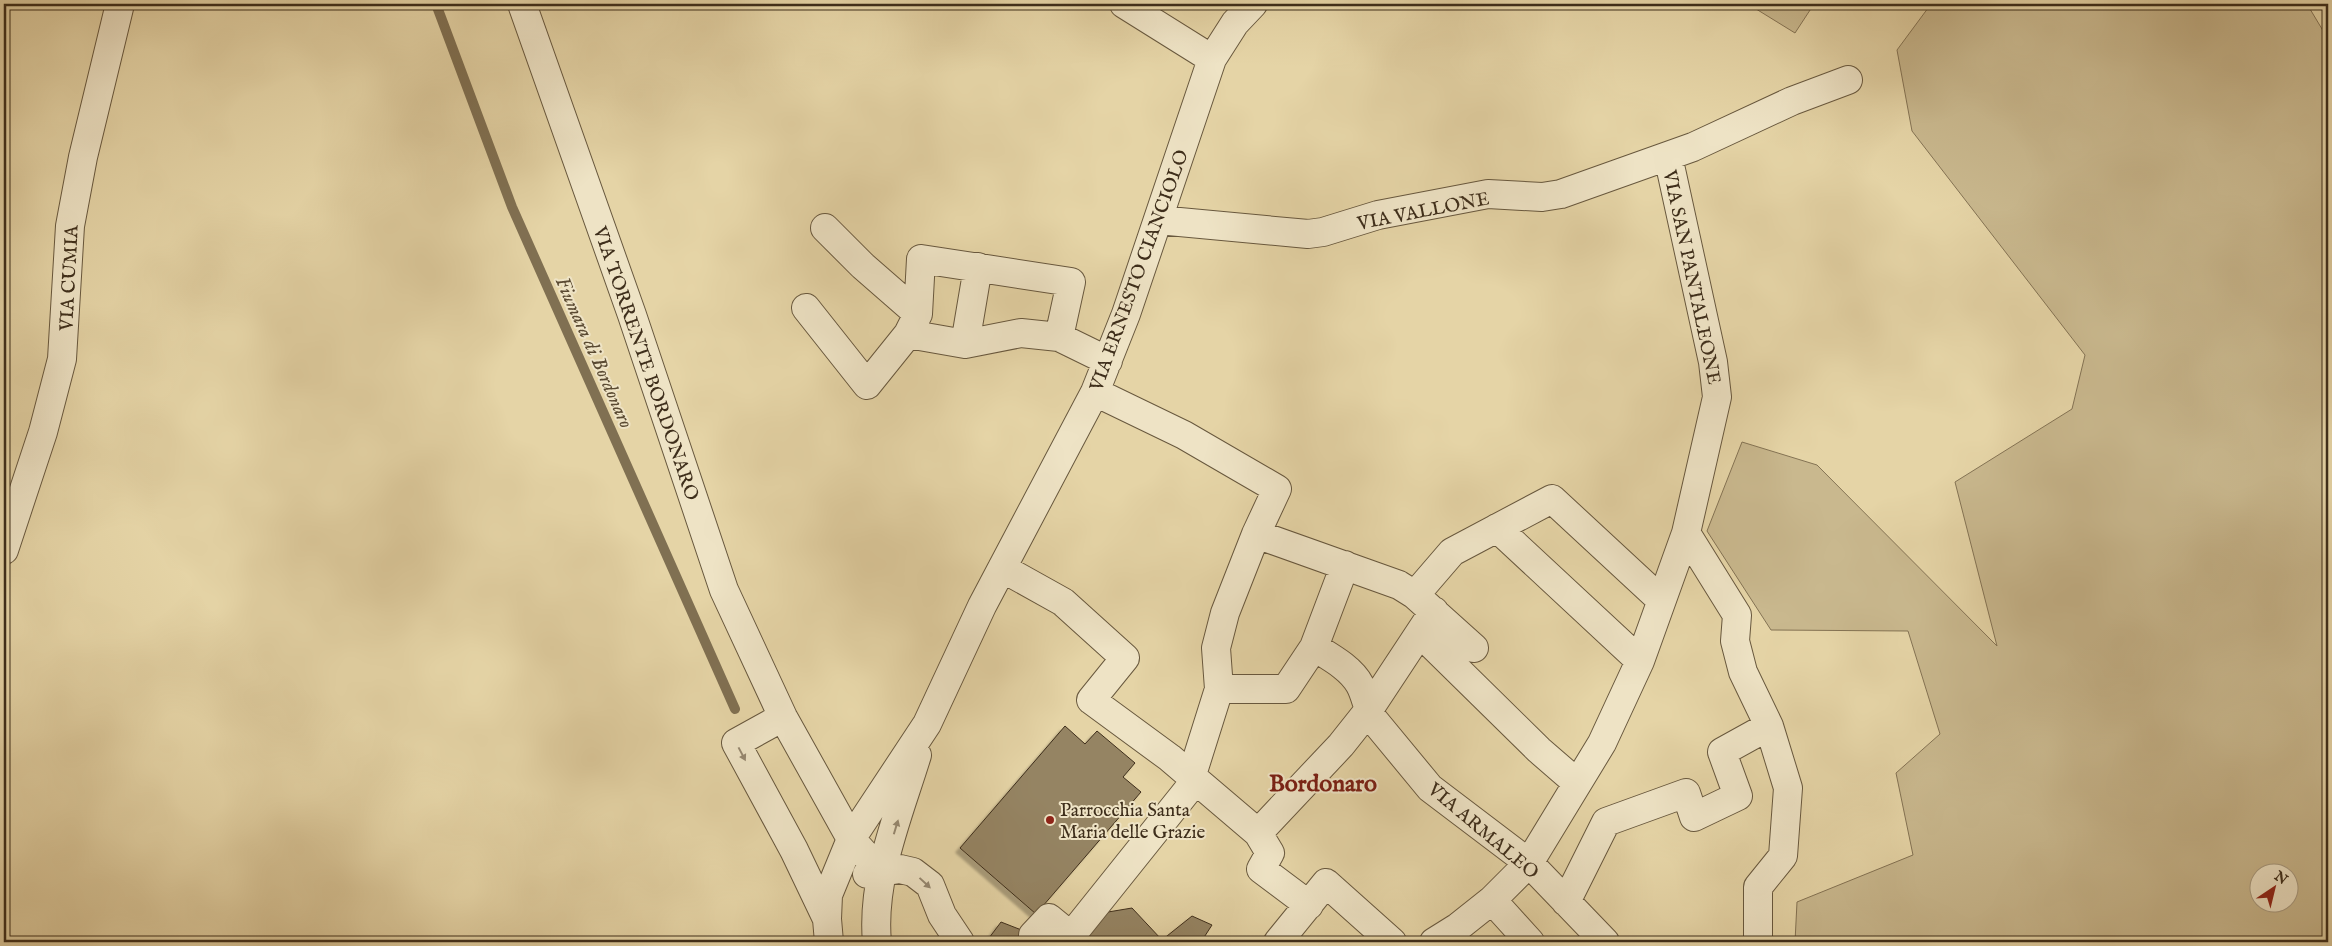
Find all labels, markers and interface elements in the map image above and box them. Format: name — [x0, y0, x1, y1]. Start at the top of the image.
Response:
street label: VIA ERNESTO CIANCIOLO — [1085, 146, 1195, 396]
street label: VIA SAN PANTALEONE — [1656, 167, 1725, 387]
street label: VIA VALLONE — [1354, 187, 1491, 237]
street label: VIA CUMIA — [55, 223, 85, 333]
street label: VIA TORRENTE BORDONARO — [587, 223, 703, 504]
water label: Fiumara di Bordonaro — [549, 273, 638, 432]
one-way arrow — [738, 747, 746, 761]
district label: Bordonaro — [1269, 769, 1377, 800]
street label: VIA ARMALEO — [1421, 777, 1543, 885]
place label: Parrocchia Santa Maria delle Grazie — [1060, 799, 1206, 845]
marker: Parrocchia Santa Maria delle Grazie — [1044, 814, 1056, 826]
one-way arrow — [892, 819, 900, 834]
north arrow — [2250, 864, 2300, 914]
text: N — [2270, 867, 2291, 889]
one-way arrow — [919, 877, 932, 888]

